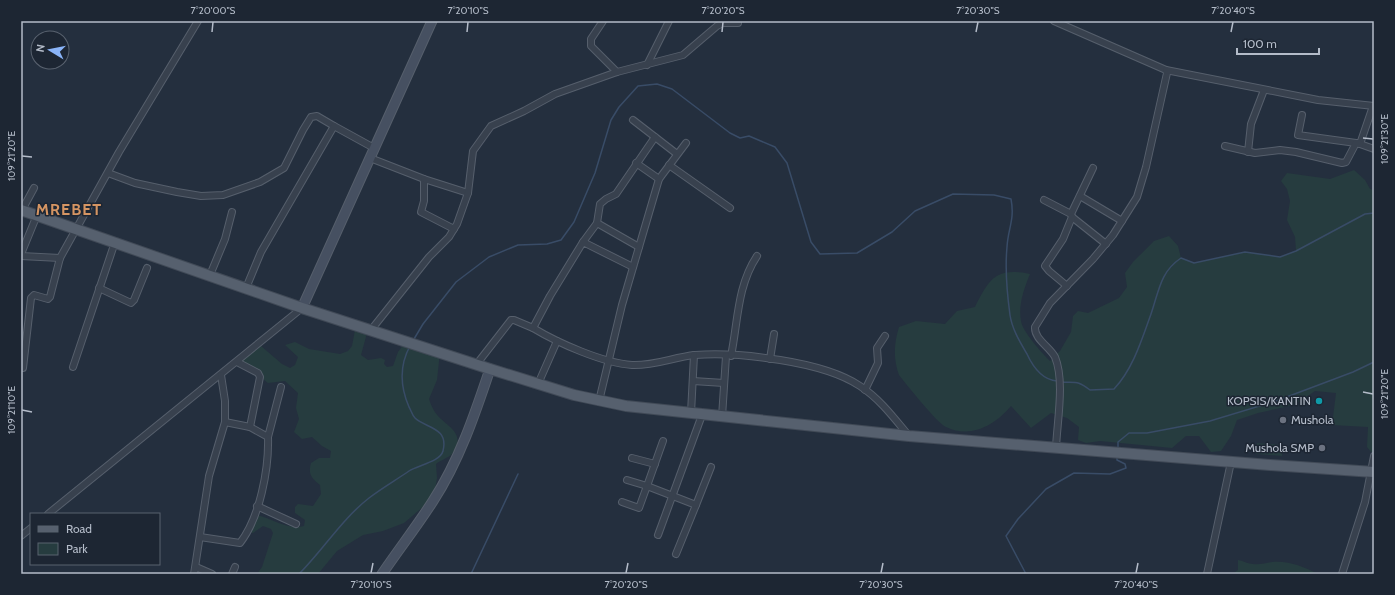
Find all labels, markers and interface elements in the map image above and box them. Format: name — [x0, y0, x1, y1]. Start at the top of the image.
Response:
text: 7°20'00"S — [191, 4, 236, 17]
text: 7°20'10"S — [447, 4, 489, 17]
text: 7°20'20"S — [701, 4, 745, 17]
text: 7°20'30"S — [956, 4, 1000, 17]
text: 7°20'40"S — [1211, 4, 1255, 17]
north arrow — [30, 30, 70, 70]
scale bar — [1237, 30, 1319, 56]
text: 100 m — [1243, 36, 1277, 51]
text: N — [33, 43, 48, 53]
text: 109°21'30"E — [1378, 113, 1391, 164]
text: 109°21'20"E — [5, 131, 18, 181]
district label: MREBET — [36, 200, 102, 219]
text: 109°21'20"E — [1378, 369, 1391, 419]
text: 109°21'10"E — [5, 386, 18, 434]
place label: KOPSIS/KANTIN — [1227, 393, 1311, 408]
marker: KOPSIS/KANTIN — [1314, 396, 1324, 406]
place label: Mushola — [1291, 412, 1334, 427]
marker: Mushola — [1278, 415, 1288, 425]
place label: Mushola SMP — [1245, 440, 1314, 455]
marker: Mushola SMP — [1317, 443, 1327, 453]
legend — [30, 513, 160, 565]
text: Road — [66, 521, 92, 536]
text: Park — [66, 541, 88, 556]
text: 7°20'10"S — [350, 578, 392, 591]
text: 7°20'20"S — [604, 578, 648, 591]
text: 7°20'30"S — [859, 578, 903, 591]
text: 7°20'40"S — [1114, 578, 1158, 591]

